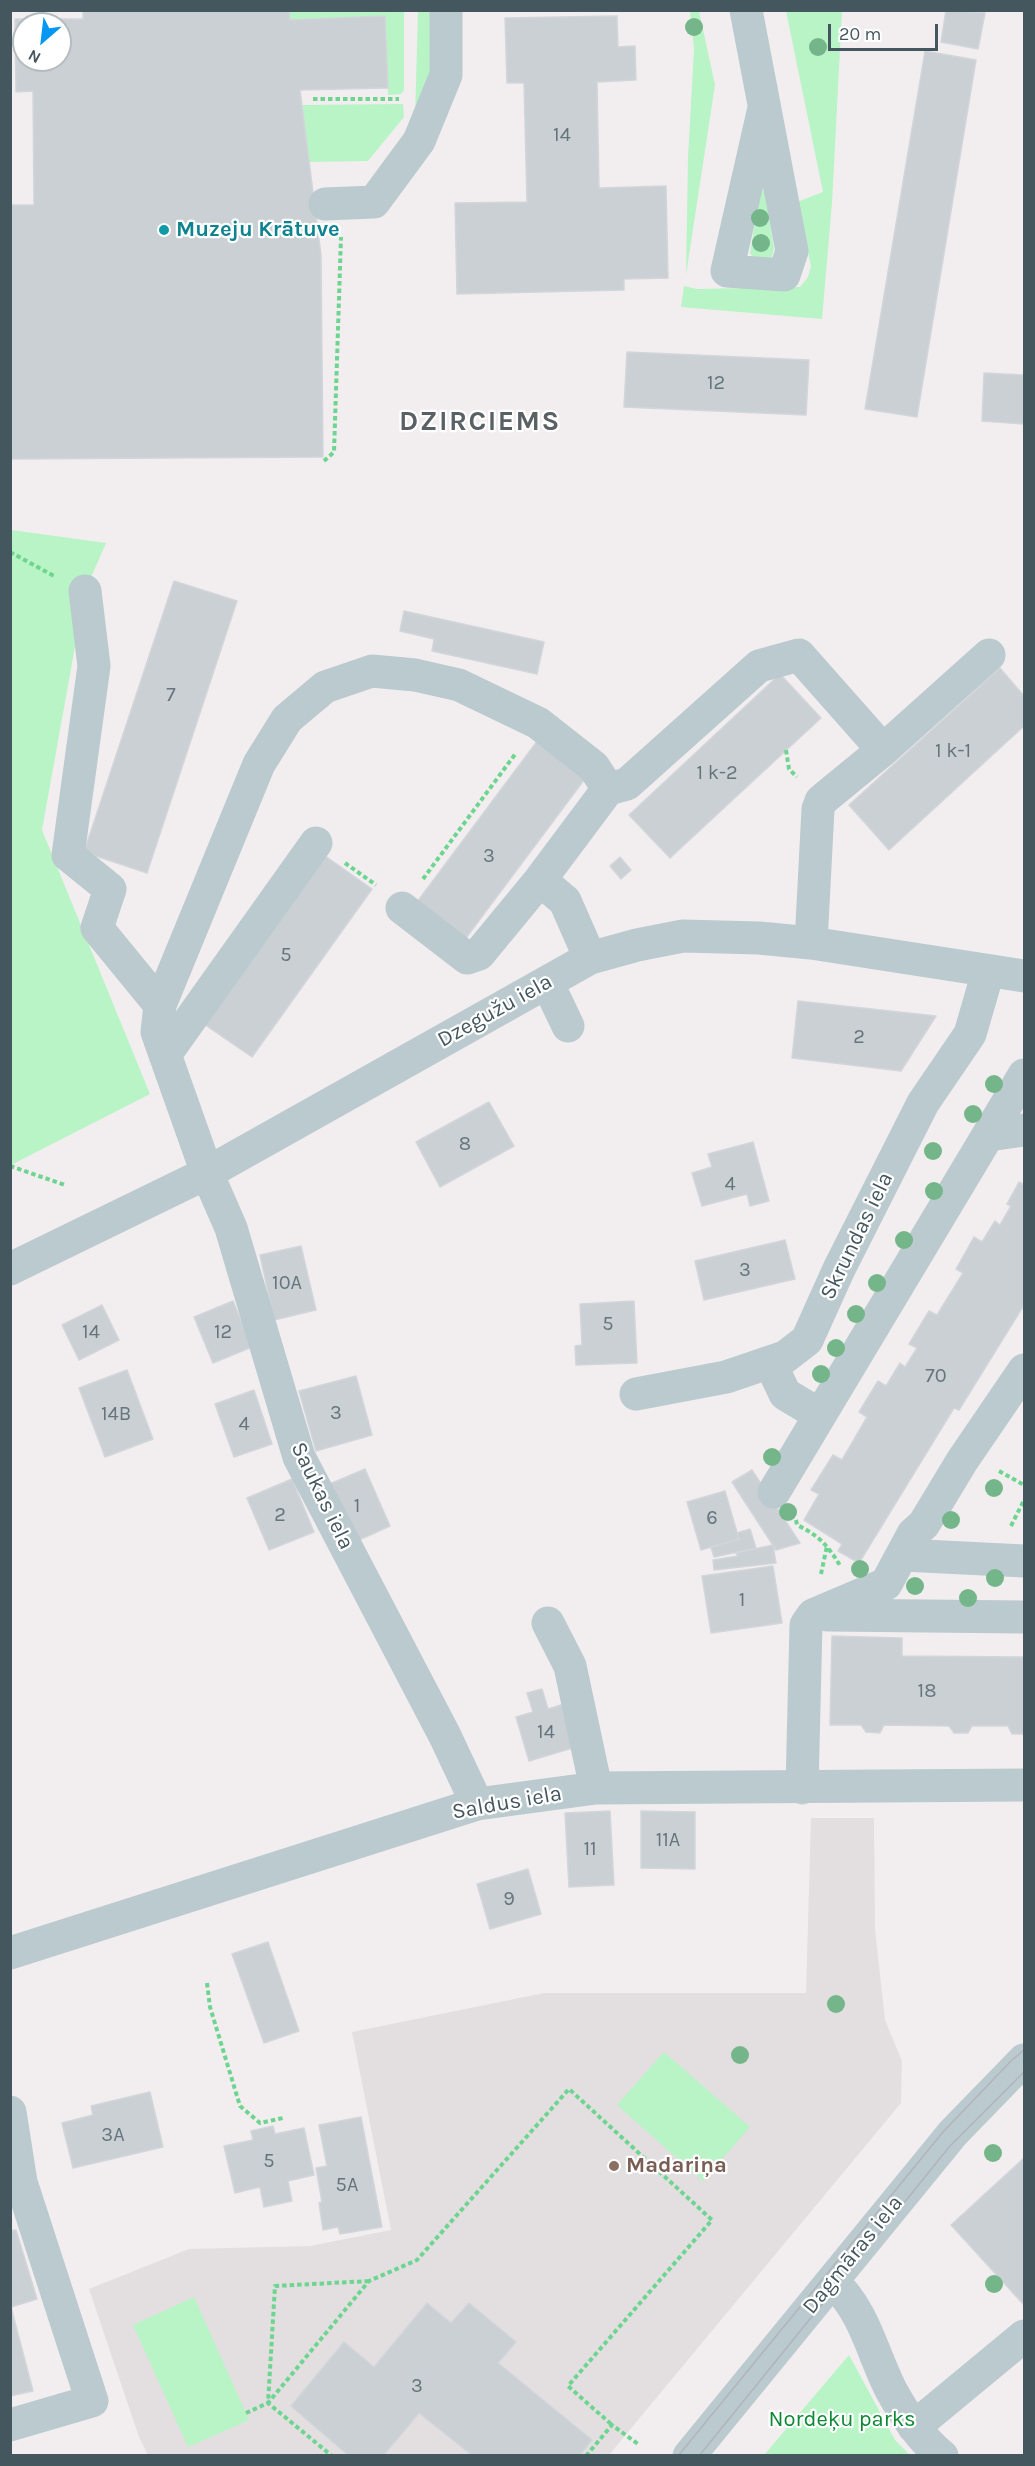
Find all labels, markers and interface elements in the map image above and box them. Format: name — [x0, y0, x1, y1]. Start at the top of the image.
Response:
north arrow — [12, 12, 72, 72]
scale bar — [831, 12, 940, 50]
text: 20 m — [839, 23, 881, 45]
text: N — [25, 45, 44, 68]
house number: 14 — [553, 123, 571, 147]
place label: Muzeju Krātuve — [176, 217, 340, 243]
marker: Muzeju Krātuve — [157, 223, 171, 237]
house number: 12 — [707, 371, 725, 395]
district label: DZIRCIEMS — [399, 405, 561, 439]
house number: 7 — [166, 683, 176, 707]
house number: 1 k-1 — [935, 739, 971, 763]
house number: 1 k-2 — [696, 761, 738, 785]
house number: 3 — [483, 844, 495, 868]
house number: 5 — [280, 943, 292, 967]
street label: Dzegužu iela — [433, 969, 557, 1053]
house number: 2 — [853, 1025, 865, 1049]
house number: 8 — [459, 1132, 471, 1156]
street label: Skrundas iela — [815, 1168, 899, 1304]
house number: 4 — [724, 1172, 736, 1196]
house number: 3 — [739, 1258, 751, 1282]
house number: 10A — [272, 1271, 302, 1295]
house number: 5 — [602, 1312, 614, 1336]
house number: 14 — [82, 1320, 100, 1344]
house number: 12 — [214, 1320, 232, 1344]
house number: 70 — [925, 1364, 947, 1388]
house number: 3 — [330, 1401, 342, 1425]
house number: 14B — [101, 1402, 131, 1426]
house number: 4 — [238, 1412, 250, 1436]
street label: Saukas iela — [285, 1438, 359, 1554]
house number: 1 — [354, 1494, 360, 1518]
house number: 2 — [274, 1503, 286, 1527]
house number: 6 — [706, 1506, 718, 1530]
house number: 1 — [739, 1588, 745, 1612]
house number: 18 — [918, 1679, 936, 1703]
house number: 14 — [537, 1720, 555, 1744]
street label: Saldus iela — [450, 1780, 564, 1826]
house number: 11A — [656, 1828, 680, 1852]
house number: 11 — [583, 1837, 597, 1861]
house number: 9 — [503, 1887, 515, 1911]
house number: 3A — [101, 2123, 125, 2147]
house number: 5 — [263, 2149, 275, 2173]
place label: Madariņa — [626, 2153, 727, 2179]
marker: Madariņa — [607, 2159, 621, 2173]
house number: 5A — [336, 2173, 358, 2197]
street label: Dagmāras iela — [797, 2190, 909, 2320]
house number: 3 — [411, 2374, 423, 2398]
park label: Nordeķu parks — [768, 2407, 916, 2433]

